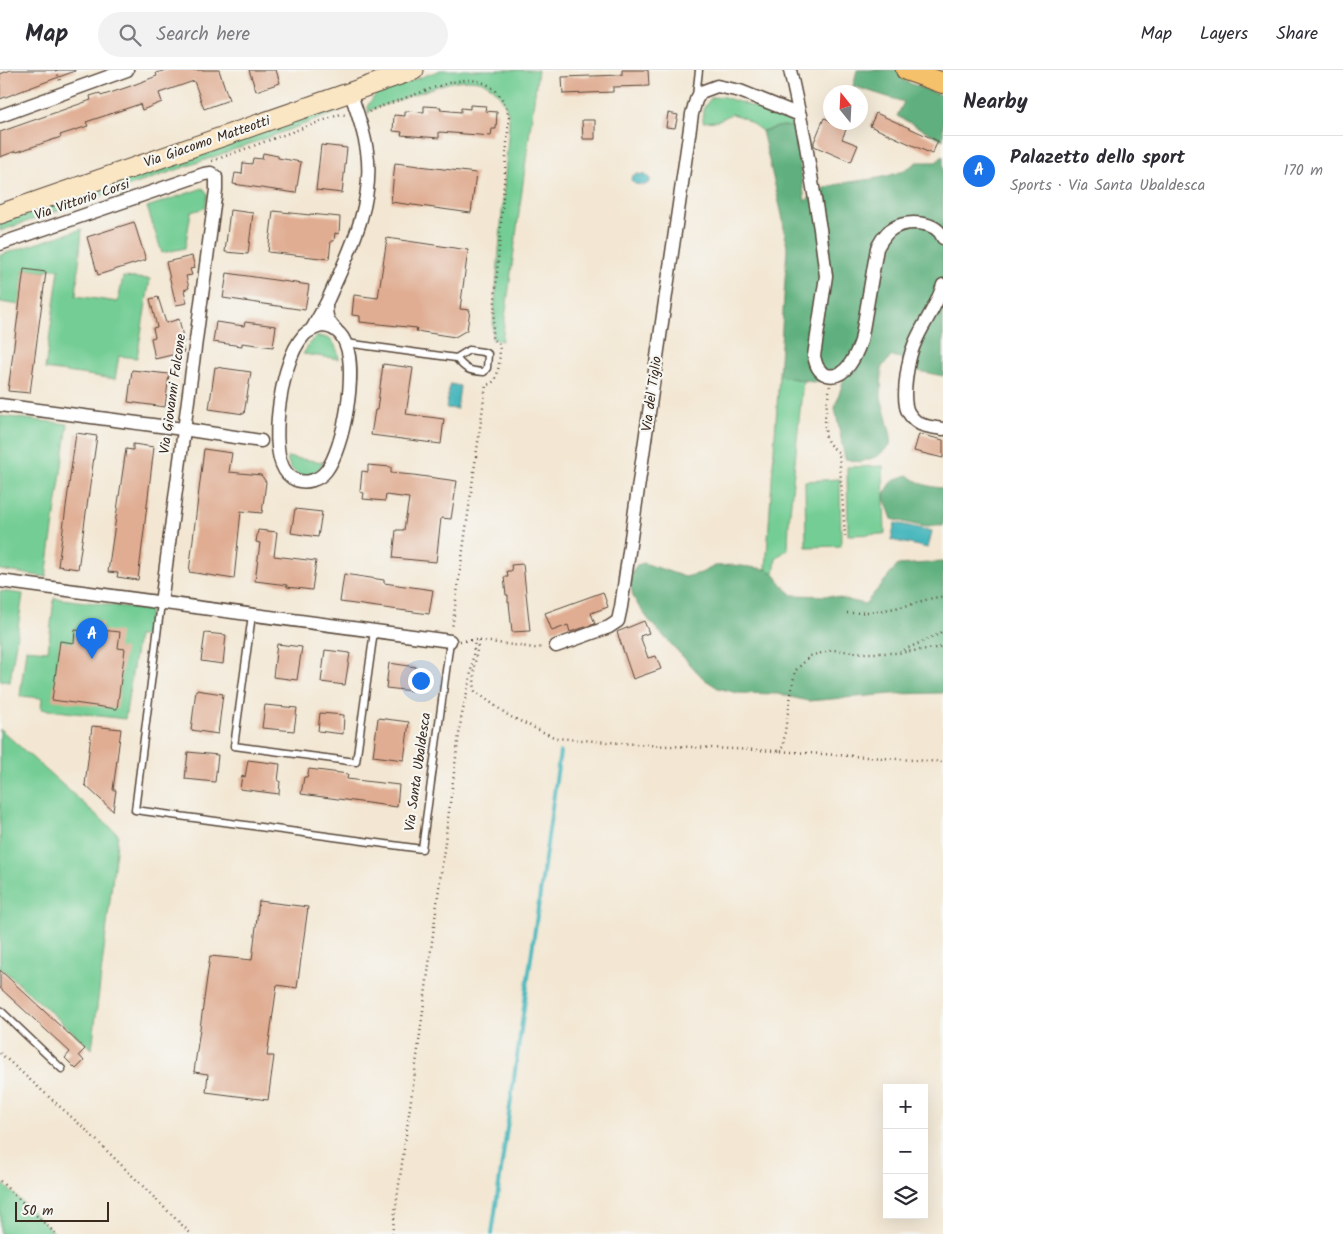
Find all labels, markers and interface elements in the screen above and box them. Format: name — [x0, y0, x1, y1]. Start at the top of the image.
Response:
search box — [98, 12, 448, 57]
text: Map — [25, 15, 68, 54]
text: Search here — [156, 20, 250, 50]
text: Map — [1141, 20, 1172, 49]
text: Layers — [1200, 20, 1248, 49]
text: Share — [1276, 20, 1318, 49]
icon: search — [116, 21, 144, 49]
north arrow — [823, 85, 868, 130]
text: Nearby — [963, 86, 1028, 119]
street label: Via Giacomo Matteotti — [141, 110, 274, 174]
text: Palazetto dello sport — [1010, 143, 1185, 173]
text: A — [974, 158, 984, 183]
text: 170 m — [1283, 158, 1323, 183]
street label: Via Vittorio Corsi — [31, 173, 133, 227]
text: Sports · Via Santa Ubaldesca — [1010, 173, 1205, 198]
street label: Via Giovanni Falcone — [154, 332, 192, 456]
street label: Via del Tiglio — [636, 355, 668, 433]
pin: A — [76, 618, 108, 659]
your location — [408, 668, 434, 694]
street label: Via Santa Ubaldesca — [399, 711, 437, 833]
map controls — [883, 1084, 928, 1219]
button: + — [883, 1084, 928, 1129]
button: − — [883, 1129, 928, 1174]
button: layers — [883, 1174, 928, 1219]
scale bar — [15, 1199, 109, 1222]
text: 50 m — [22, 1200, 53, 1222]

